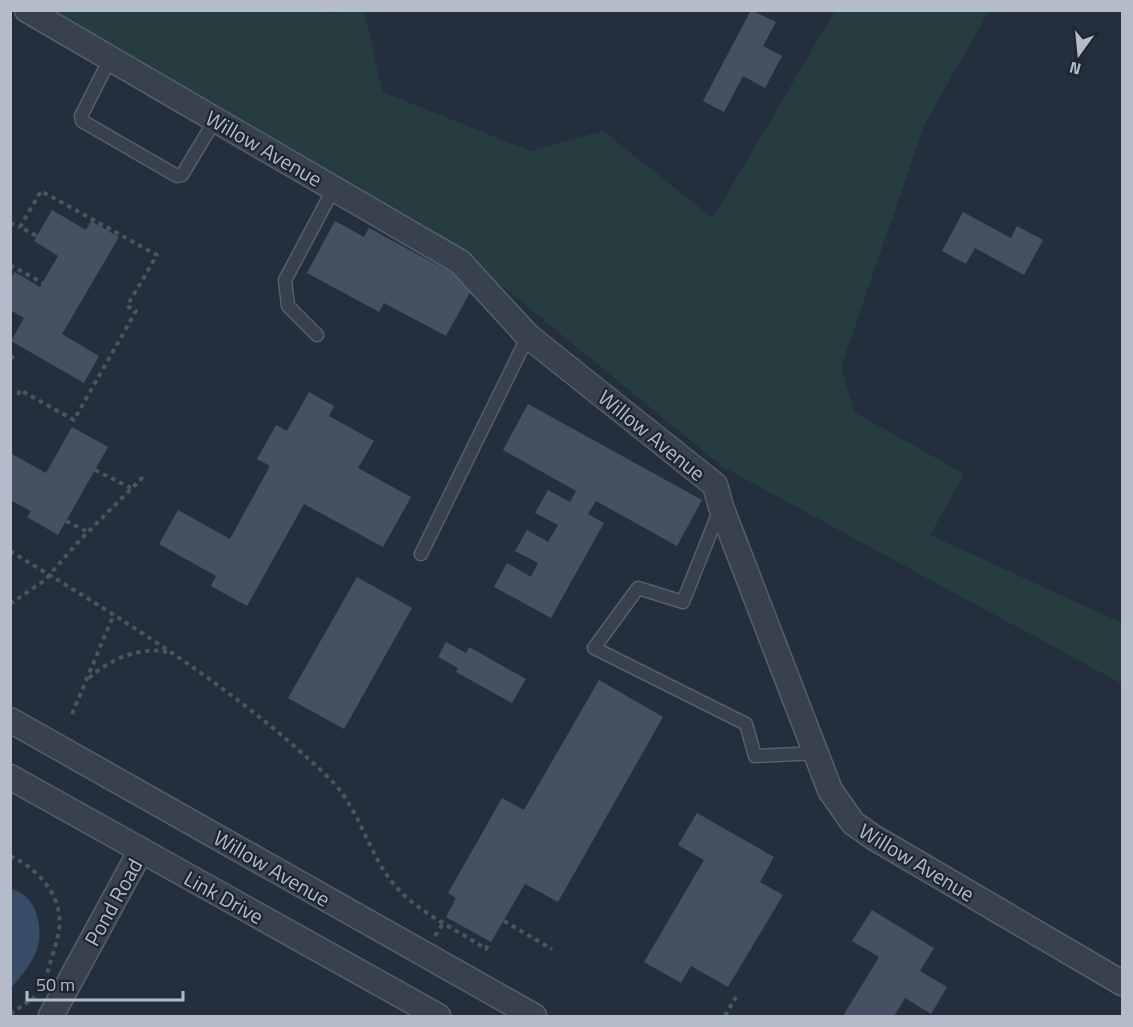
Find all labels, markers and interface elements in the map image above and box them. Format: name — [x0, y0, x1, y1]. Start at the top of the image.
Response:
north arrow — [1049, 24, 1109, 84]
text: N — [1067, 55, 1084, 82]
street label: Willow Avenue — [200, 102, 328, 194]
street label: Willow Avenue — [591, 382, 713, 488]
street label: Willow Avenue — [853, 815, 981, 909]
street label: Willow Avenue — [208, 822, 336, 914]
street label: Pond Road — [76, 852, 150, 952]
street label: Link Drive — [178, 862, 270, 932]
scale bar — [27, 964, 183, 1002]
text: 50 m — [36, 971, 75, 998]

